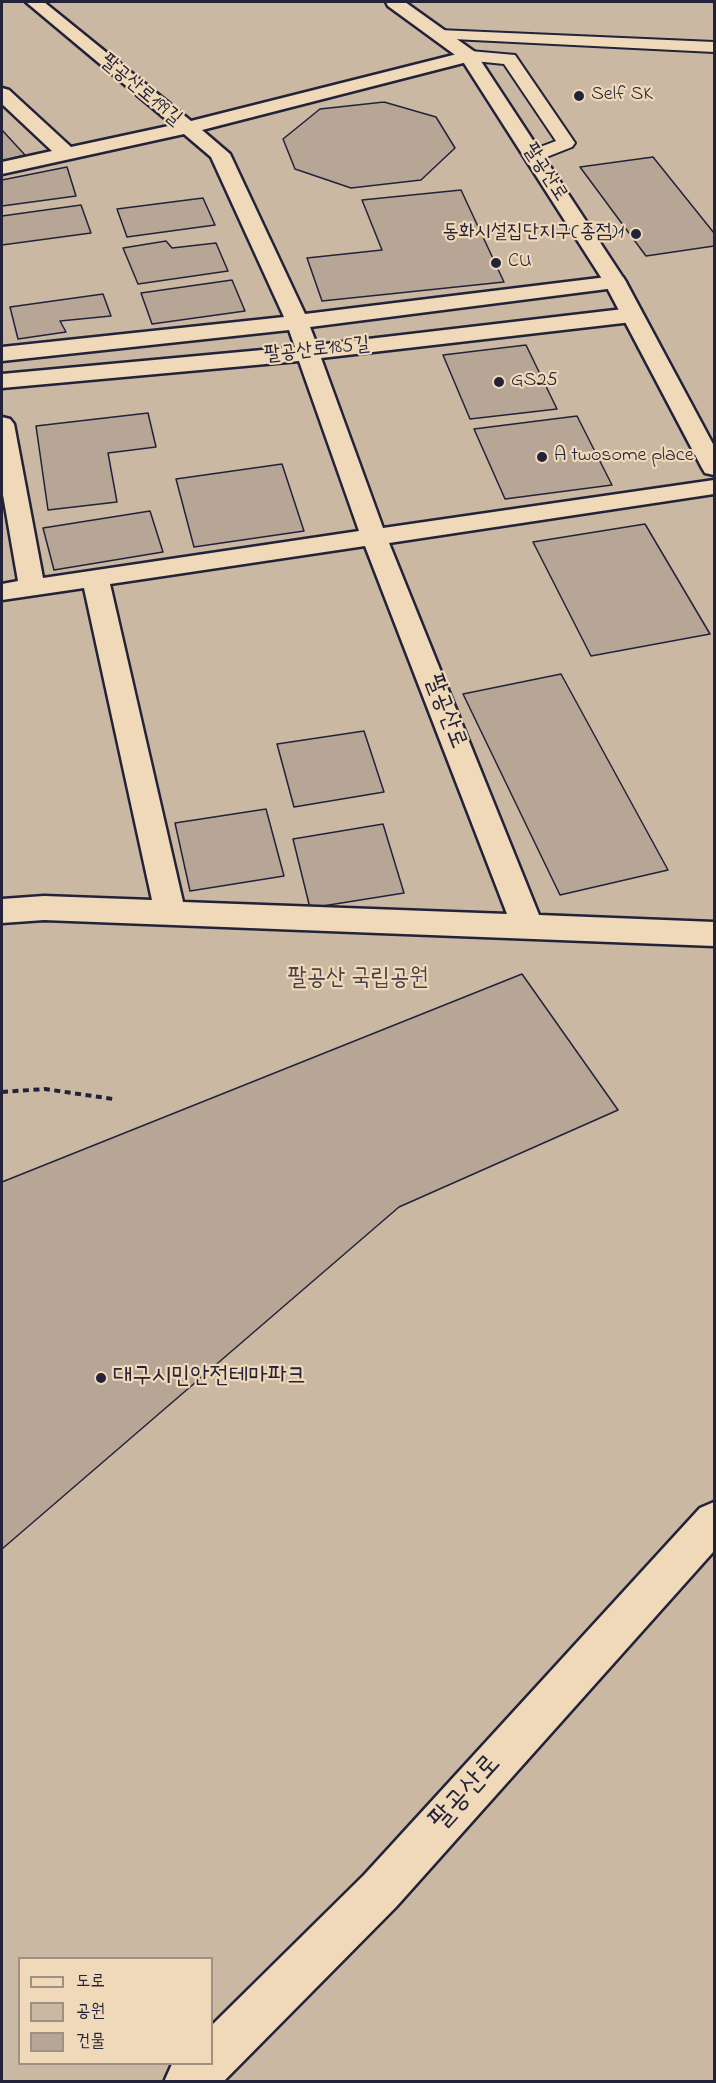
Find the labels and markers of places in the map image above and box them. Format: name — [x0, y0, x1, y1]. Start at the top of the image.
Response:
place label: Self SK — [591, 84, 653, 108]
marker: Self SK — [572, 89, 586, 103]
place label: 동화시설집단지구(종점)1 — [442, 222, 624, 246]
marker: 동화시설집단지구(종점)1 — [629, 227, 643, 241]
place label: CU — [508, 251, 532, 275]
marker: CU — [489, 256, 503, 270]
place label: GS25 — [511, 370, 558, 394]
marker: GS25 — [492, 375, 506, 389]
place label: A twosome place — [554, 445, 694, 469]
marker: A twosome place — [535, 450, 549, 464]
place label: 대구시민안전테마파크 — [113, 1364, 306, 1392]
marker: 대구시민안전테마파크 — [94, 1371, 108, 1385]

